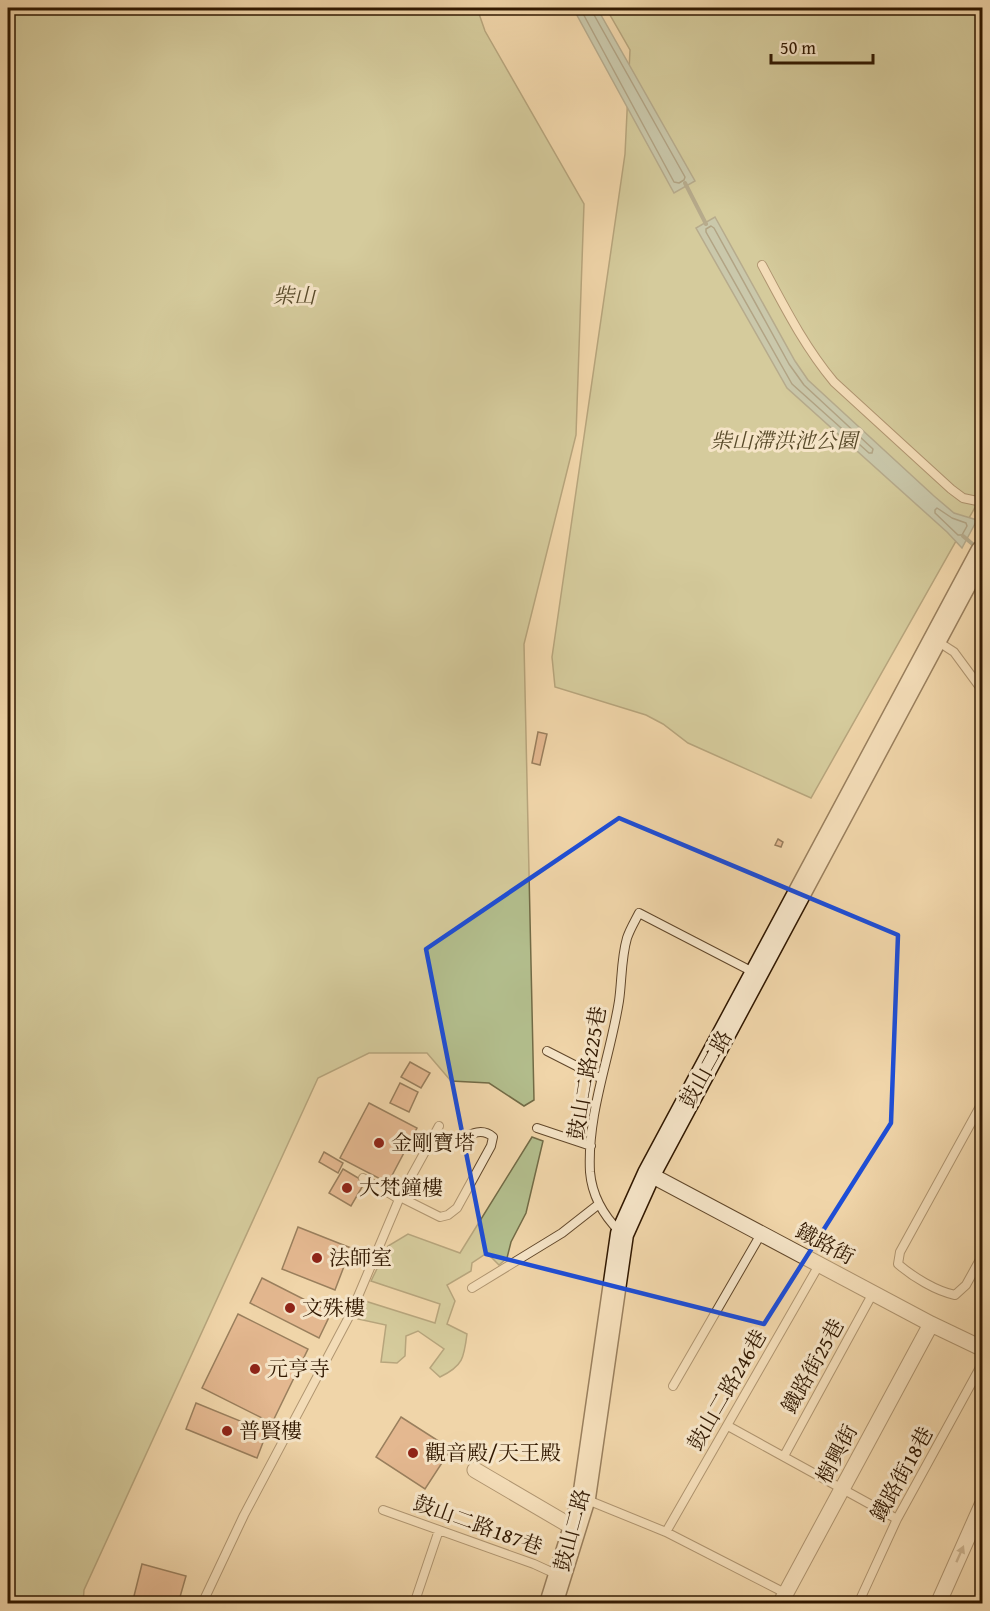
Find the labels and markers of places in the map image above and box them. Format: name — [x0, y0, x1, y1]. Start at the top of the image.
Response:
place label: 金剛寶塔 — [391, 1127, 475, 1158]
marker: 金剛寶塔 — [372, 1136, 386, 1150]
place label: 大梵鐘樓 — [359, 1172, 443, 1203]
marker: 大梵鐘樓 — [340, 1181, 354, 1195]
place label: 法師室 — [329, 1242, 392, 1273]
marker: 法師室 — [310, 1251, 324, 1265]
place label: 文殊樓 — [302, 1292, 365, 1323]
marker: 文殊樓 — [283, 1301, 297, 1315]
place label: 元亨寺 — [267, 1353, 330, 1384]
marker: 元亨寺 — [248, 1362, 262, 1376]
place label: 普賢樓 — [239, 1415, 302, 1446]
marker: 普賢樓 — [220, 1424, 234, 1438]
place label: 觀音殿/天王殿 — [425, 1437, 561, 1468]
marker: 觀音殿/天王殿 — [406, 1446, 420, 1460]

